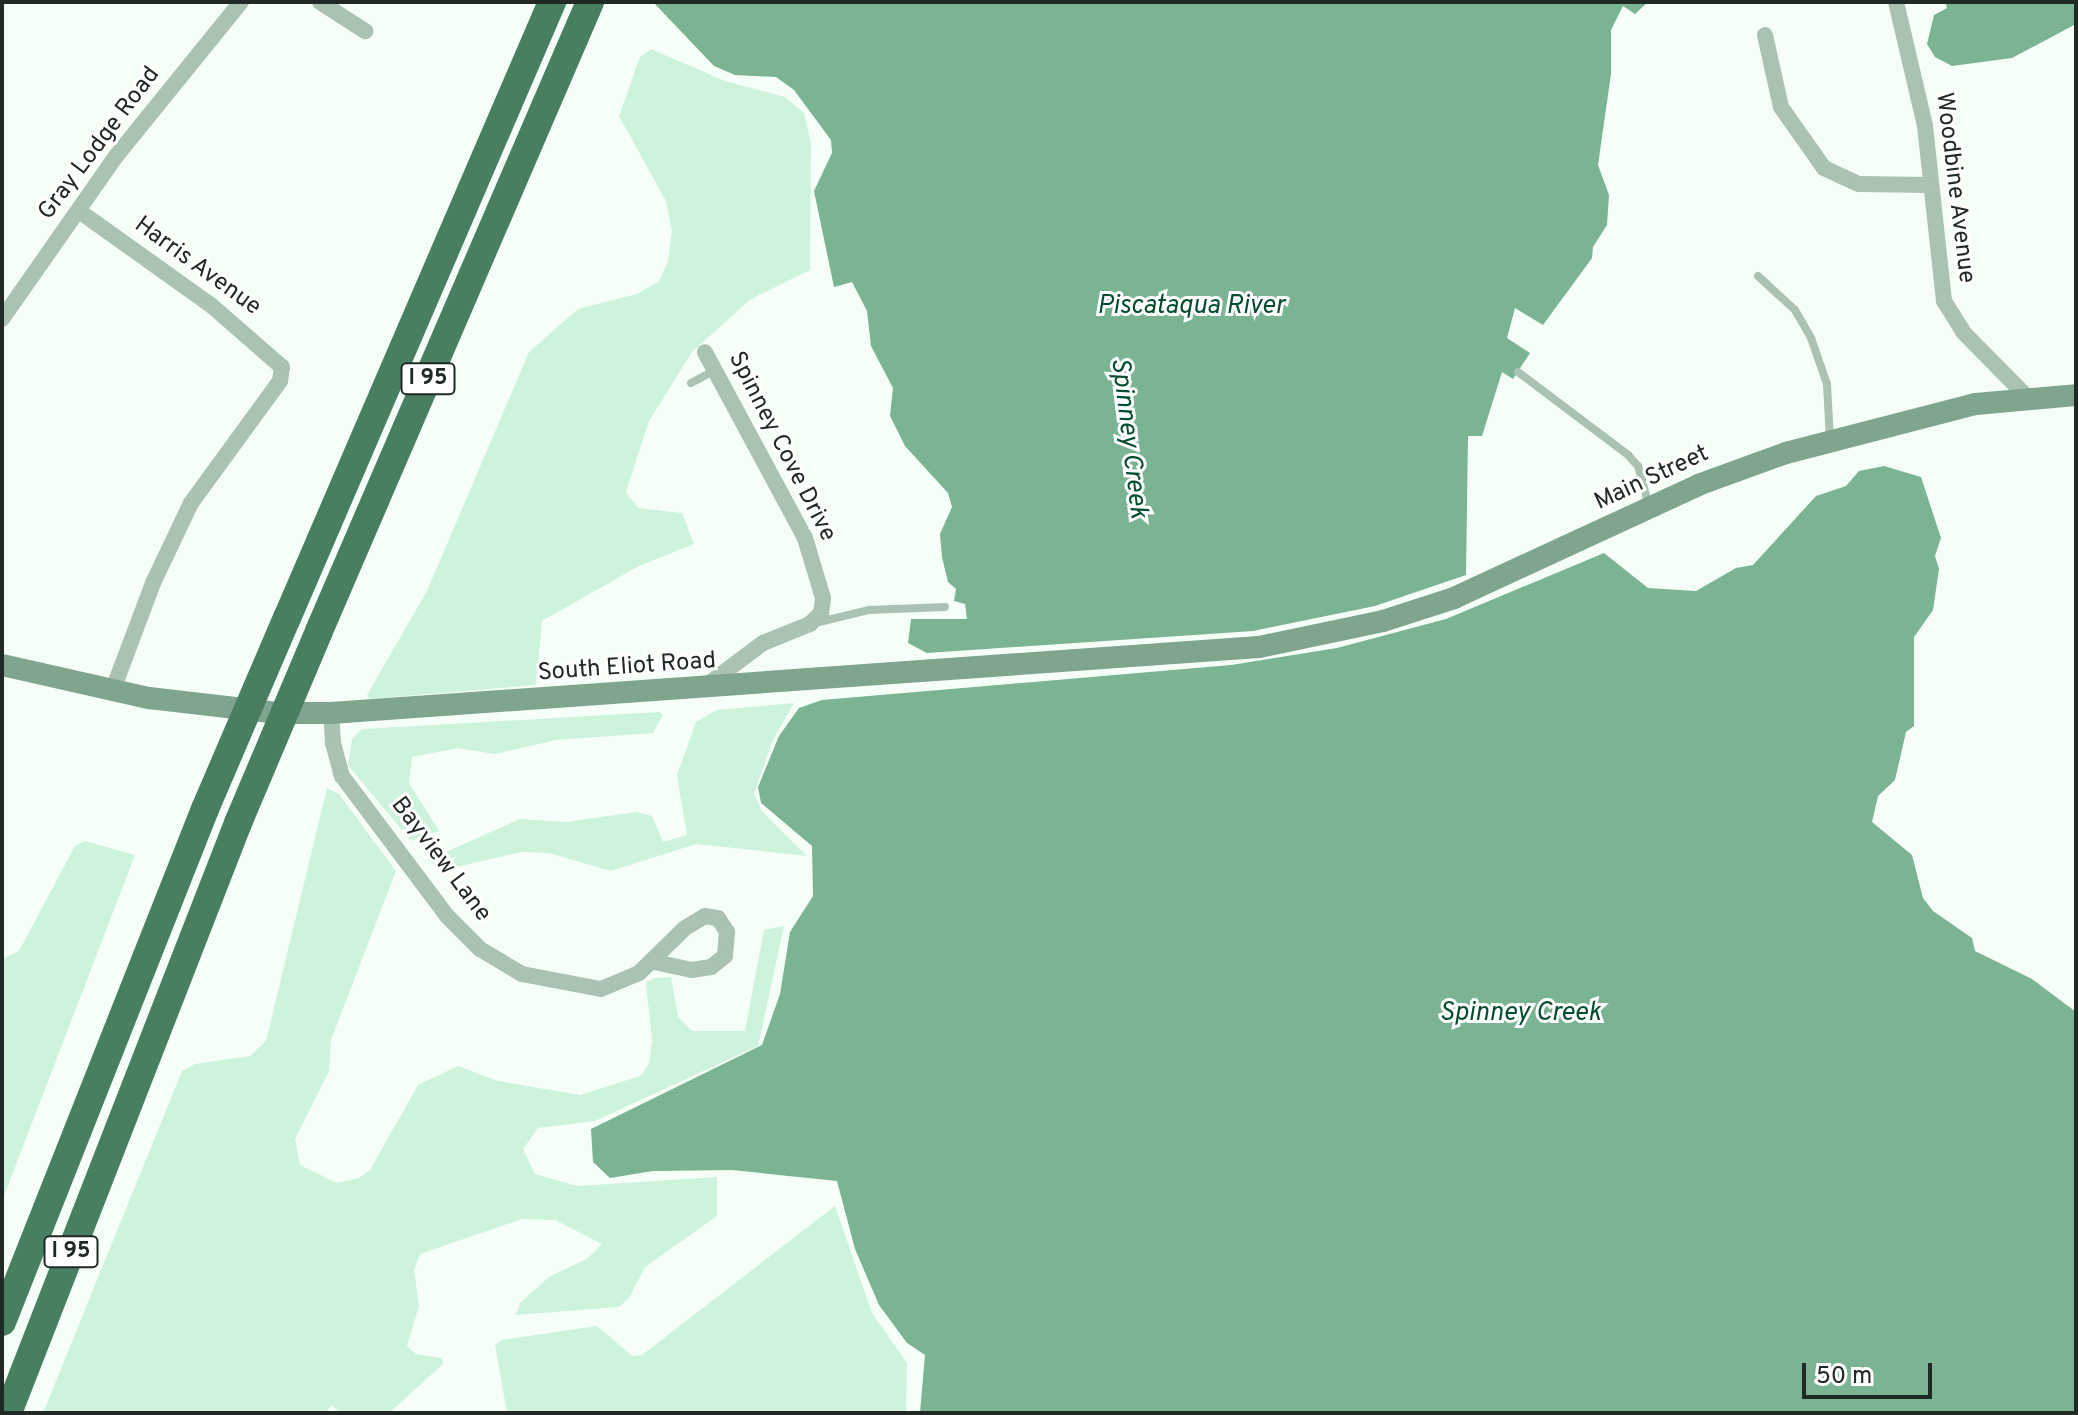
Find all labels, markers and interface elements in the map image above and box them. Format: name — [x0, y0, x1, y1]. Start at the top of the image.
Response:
street label: Gray Lodge Road — [33, 62, 167, 226]
street label: Woodbine Avenue — [1928, 90, 1980, 286]
street label: Harris Avenue — [128, 211, 266, 323]
water label: Piscataqua River — [1097, 291, 1285, 323]
street label: Spinney Cove Drive — [721, 347, 841, 547]
water label: Spinney Creek — [1103, 356, 1153, 520]
road number: I 95 — [400, 361, 456, 397]
street label: Main Street — [1590, 440, 1714, 518]
street label: South Eliot Road — [537, 647, 717, 689]
street label: Bayview Lane — [384, 792, 496, 928]
water label: Spinney Creek — [1439, 998, 1601, 1030]
road number: I 95 — [43, 1234, 99, 1270]
scale bar — [1806, 1347, 1936, 1397]
text: 50 m — [1816, 1362, 1872, 1392]

